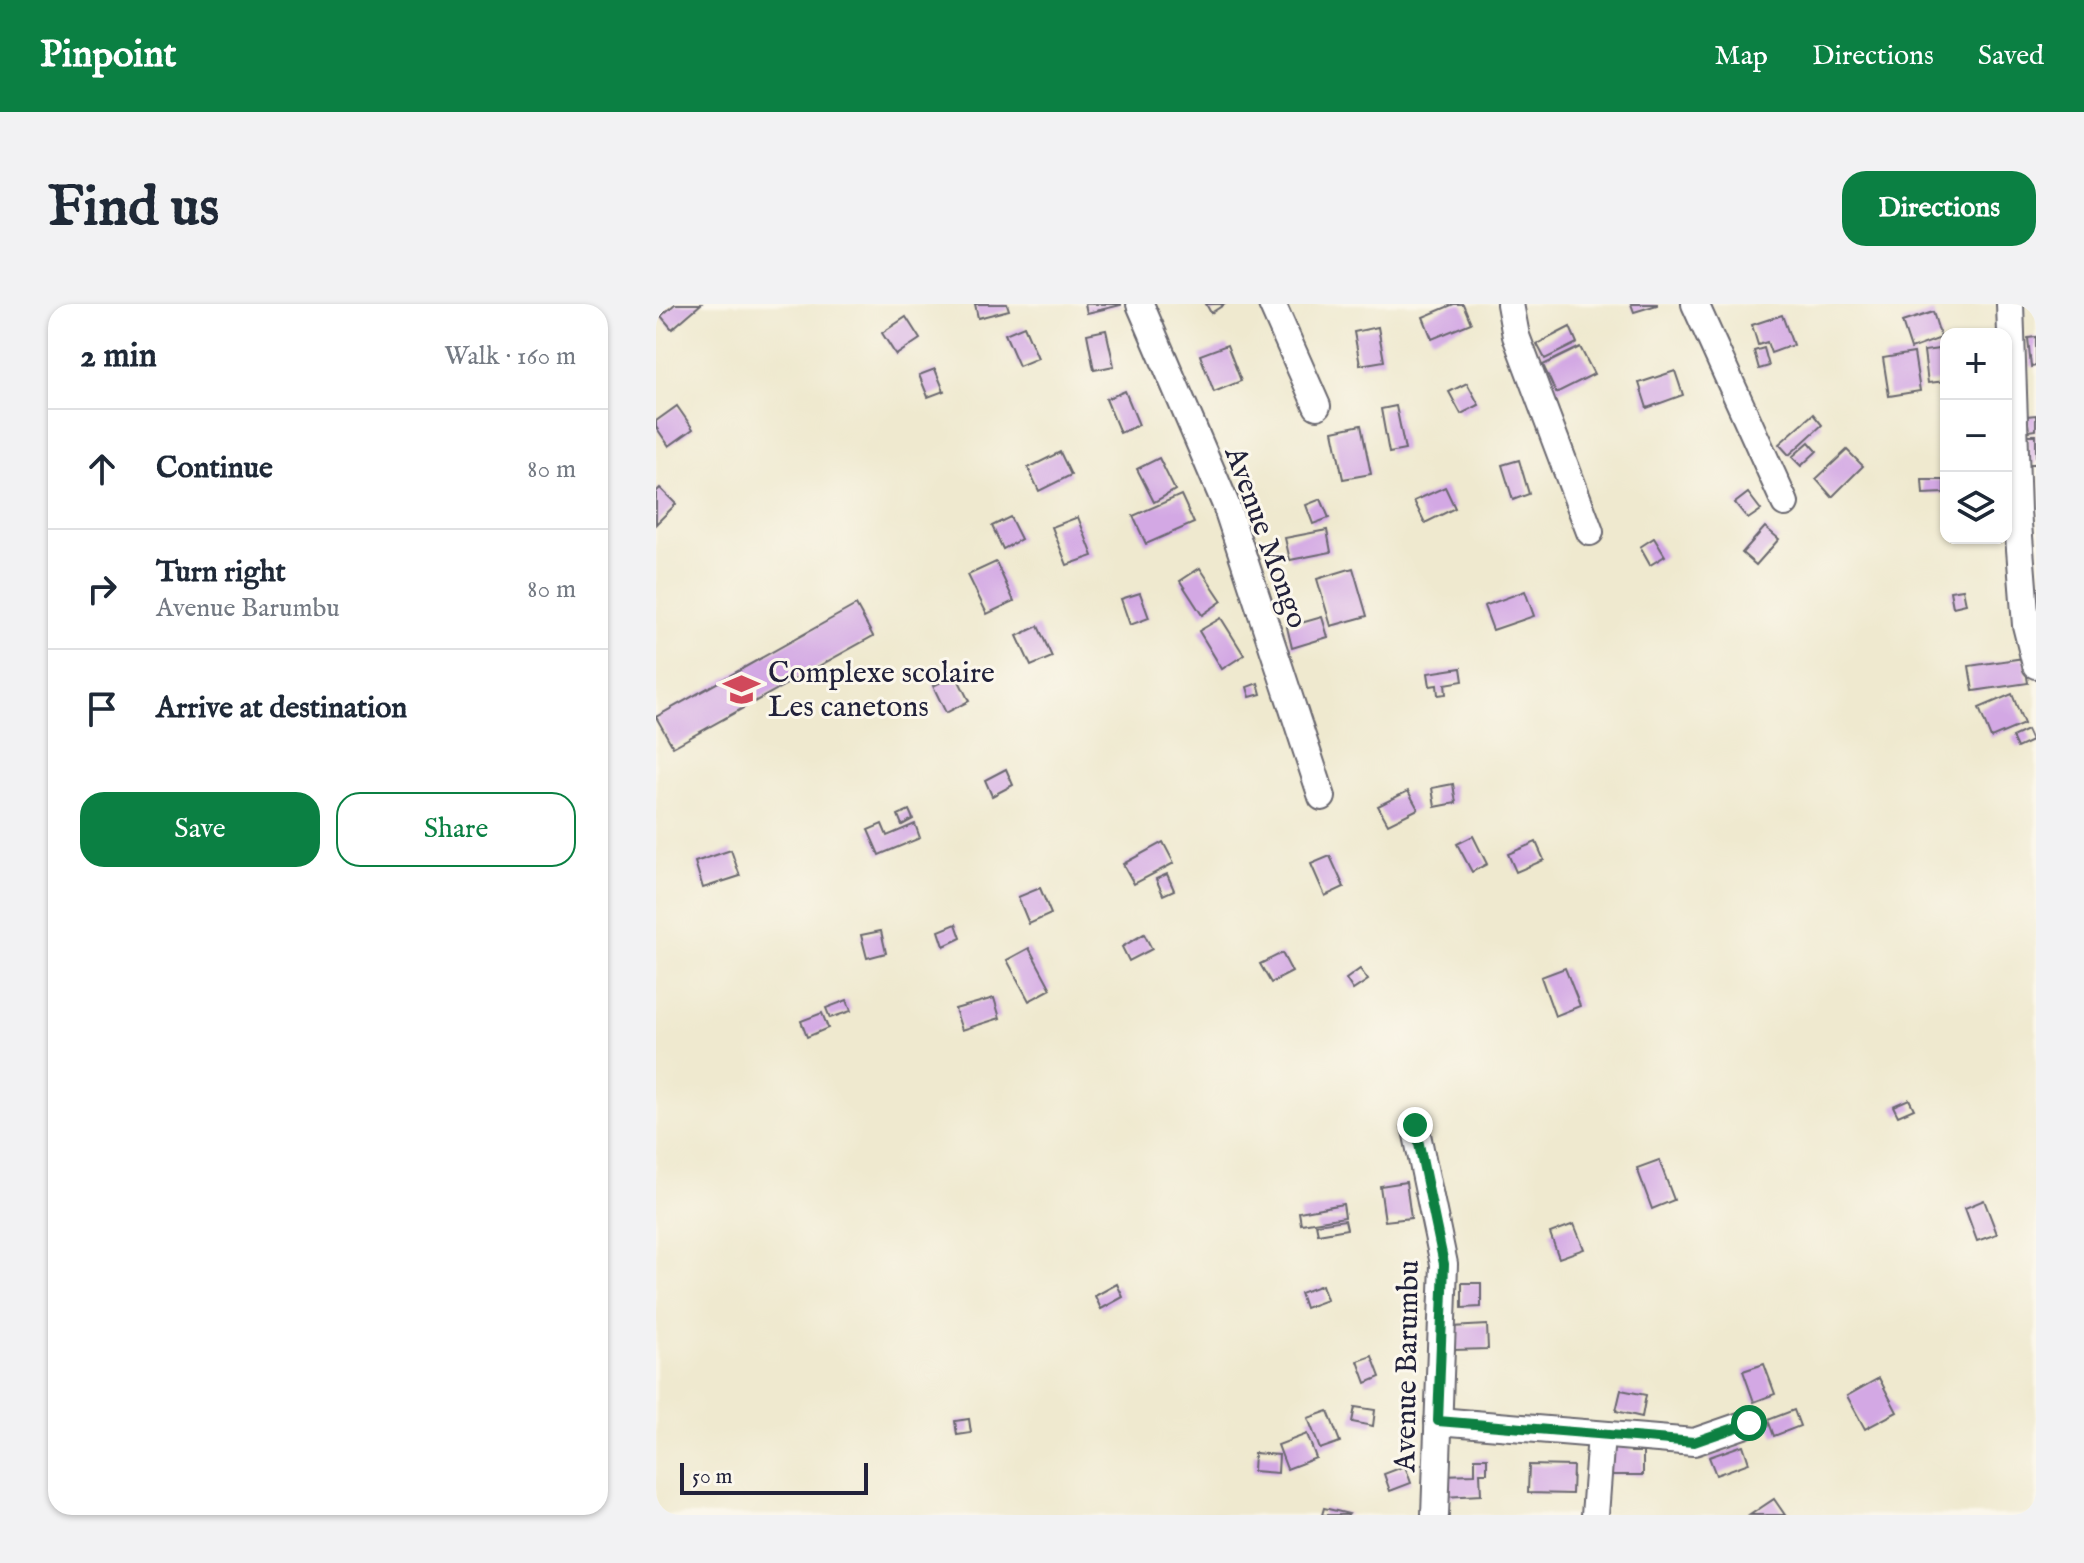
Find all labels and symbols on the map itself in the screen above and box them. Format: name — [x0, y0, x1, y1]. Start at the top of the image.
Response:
street label: Avenue Mongo — [1214, 441, 1316, 634]
place label: Complexe scolaire Les canetons — [768, 655, 995, 727]
school or university icon: Complexe scolaire Les canetons — [723, 670, 761, 708]
route end — [1397, 1107, 1433, 1143]
street label: Avenue Barumbu — [1387, 1260, 1429, 1473]
route start — [1731, 1405, 1767, 1441]
scale bar — [680, 1459, 868, 1495]

